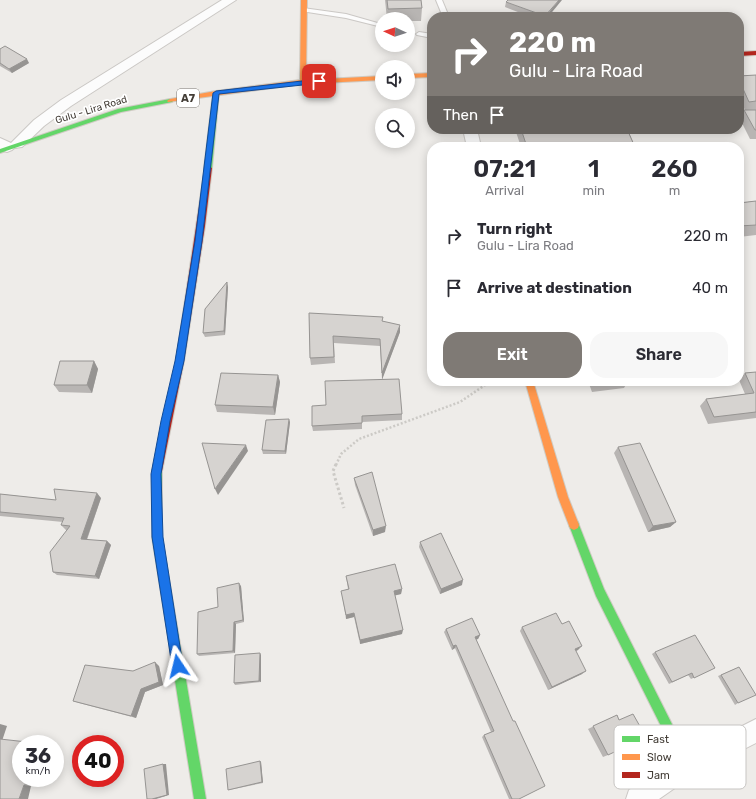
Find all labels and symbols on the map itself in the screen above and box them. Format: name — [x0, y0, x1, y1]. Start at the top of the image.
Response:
north arrow — [375, 12, 415, 52]
pin — [302, 64, 336, 98]
road number: A7 — [177, 89, 199, 107]
street label: Gulu - Lira Road — [54, 93, 129, 127]
position arrow — [157, 645, 199, 687]
legend — [614, 725, 746, 789]
text: Fast — [647, 733, 670, 746]
speed limit sign: 40 — [72, 735, 124, 787]
text: Slow — [647, 751, 672, 764]
text: Jam — [647, 769, 670, 782]

